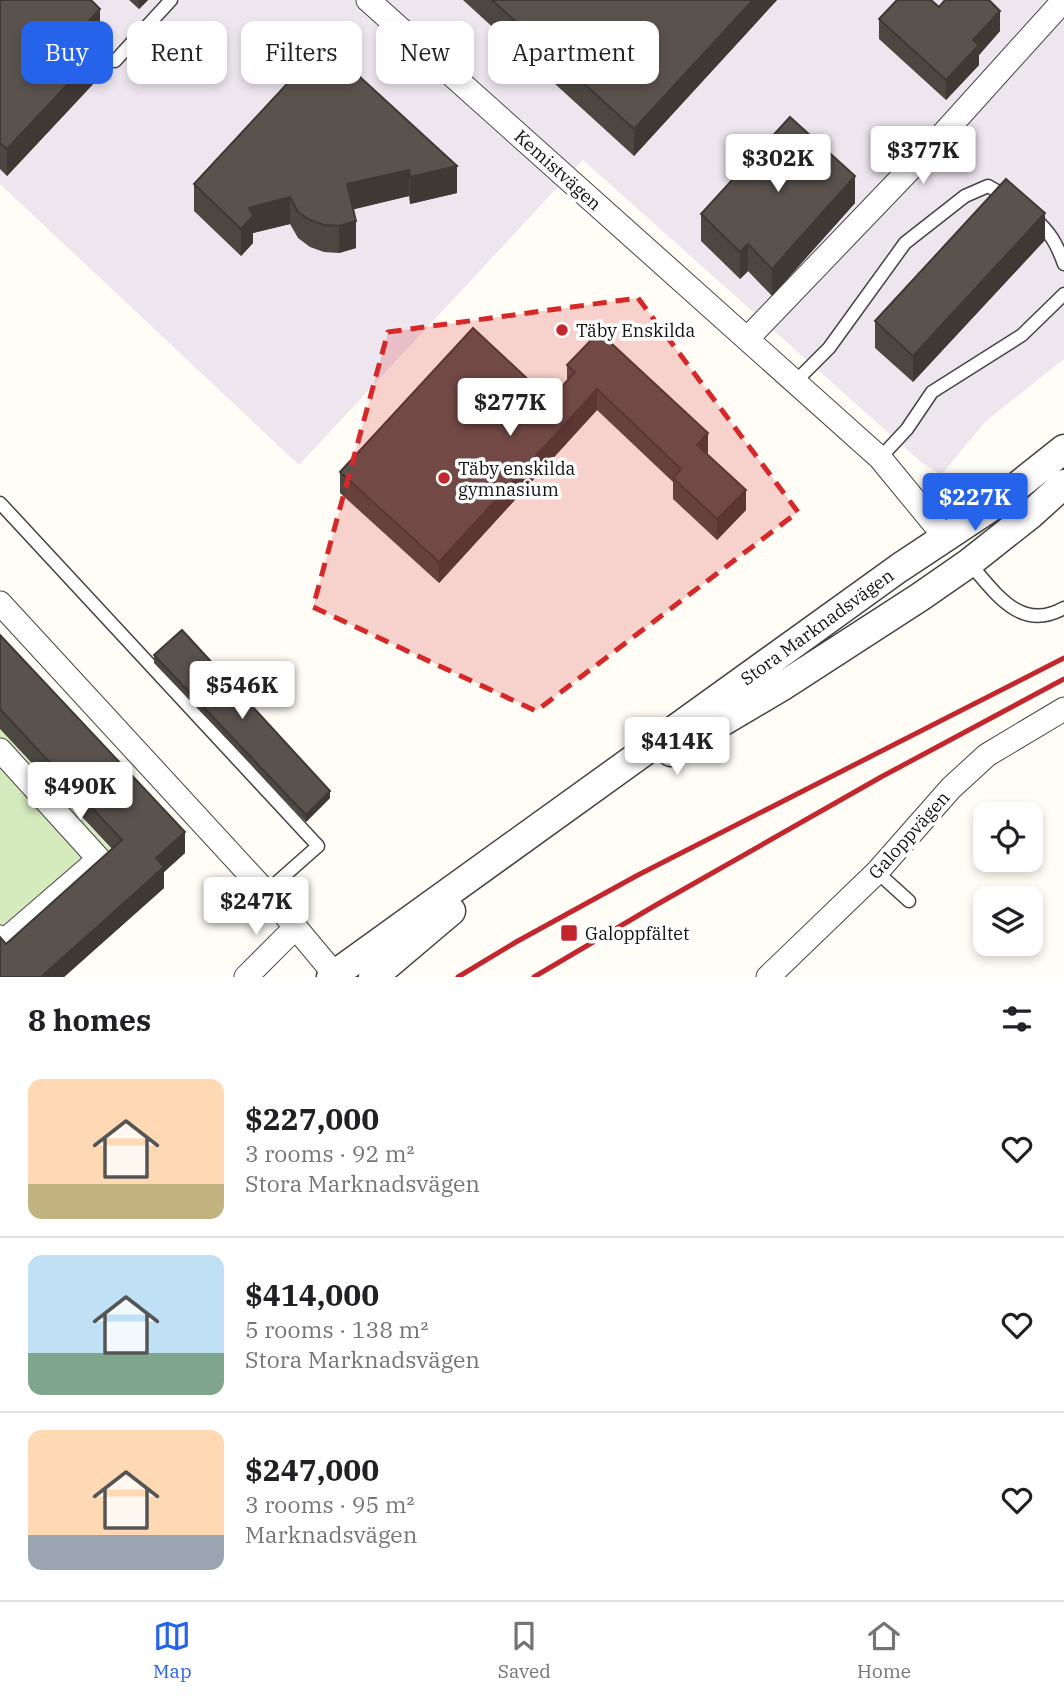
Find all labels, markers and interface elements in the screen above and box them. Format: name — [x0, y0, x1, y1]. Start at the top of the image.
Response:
chip: Buy — [21, 21, 113, 84]
chip: Rent — [127, 21, 227, 84]
chip: Filters — [241, 21, 362, 84]
chip: New — [376, 21, 474, 84]
chip: Apartment — [488, 21, 659, 84]
street label: Kemistvägen — [510, 125, 606, 215]
pin: $377K — [874, 127, 972, 186]
pin: $302K — [729, 134, 827, 194]
text: $377K — [887, 134, 959, 164]
text: $302K — [742, 142, 814, 172]
place label: Täby Enskilda — [576, 319, 696, 342]
marker: Täby Enskilda — [554, 322, 570, 338]
pin: $277K — [461, 378, 559, 438]
text: $277K — [474, 386, 546, 416]
place label: Täby enskilda gymnasium — [458, 457, 576, 501]
marker: Täby enskilda gymnasium — [436, 470, 452, 486]
pin: $227K — [926, 474, 1024, 533]
text: $227K — [939, 481, 1011, 511]
street label: Stora Marknadsvägen — [736, 564, 898, 690]
pin: $546K — [193, 662, 291, 721]
text: $546K — [206, 669, 278, 699]
pin: $414K — [628, 718, 726, 777]
text: $414K — [641, 725, 713, 755]
pin: $490K — [31, 762, 129, 822]
text: $490K — [44, 770, 116, 800]
street label: Galoppvägen — [863, 786, 955, 884]
map controls — [973, 802, 1043, 956]
button: locate — [973, 802, 1043, 872]
pin: $247K — [207, 878, 305, 937]
text: $247K — [220, 885, 292, 915]
button: layers — [973, 886, 1043, 956]
place label: Galoppfältet — [585, 922, 689, 945]
marker: Galoppfältet — [559, 923, 579, 943]
text: 8 homes — [28, 1000, 151, 1039]
icon: filters — [998, 1000, 1036, 1038]
text: $227,000 — [245, 1099, 379, 1138]
icon: home — [84, 1107, 168, 1191]
icon: heart — [998, 1130, 1036, 1168]
text: 3 rooms · 92 m² — [245, 1138, 415, 1168]
text: Stora Marknadsvägen — [245, 1168, 480, 1198]
text: $414,000 — [245, 1275, 379, 1314]
icon: home — [84, 1283, 168, 1367]
icon: heart — [998, 1306, 1036, 1344]
text: 5 rooms · 138 m² — [245, 1314, 428, 1344]
text: Stora Marknadsvägen — [245, 1344, 480, 1374]
text: $247,000 — [245, 1450, 379, 1489]
icon: home — [84, 1458, 168, 1542]
icon: heart — [998, 1481, 1036, 1519]
text: 3 rooms · 95 m² — [245, 1489, 415, 1519]
text: Marknadsvägen — [245, 1519, 417, 1549]
tab: Map — [153, 1617, 192, 1683]
tab: Saved — [498, 1617, 551, 1683]
tab: Home — [857, 1617, 911, 1683]

